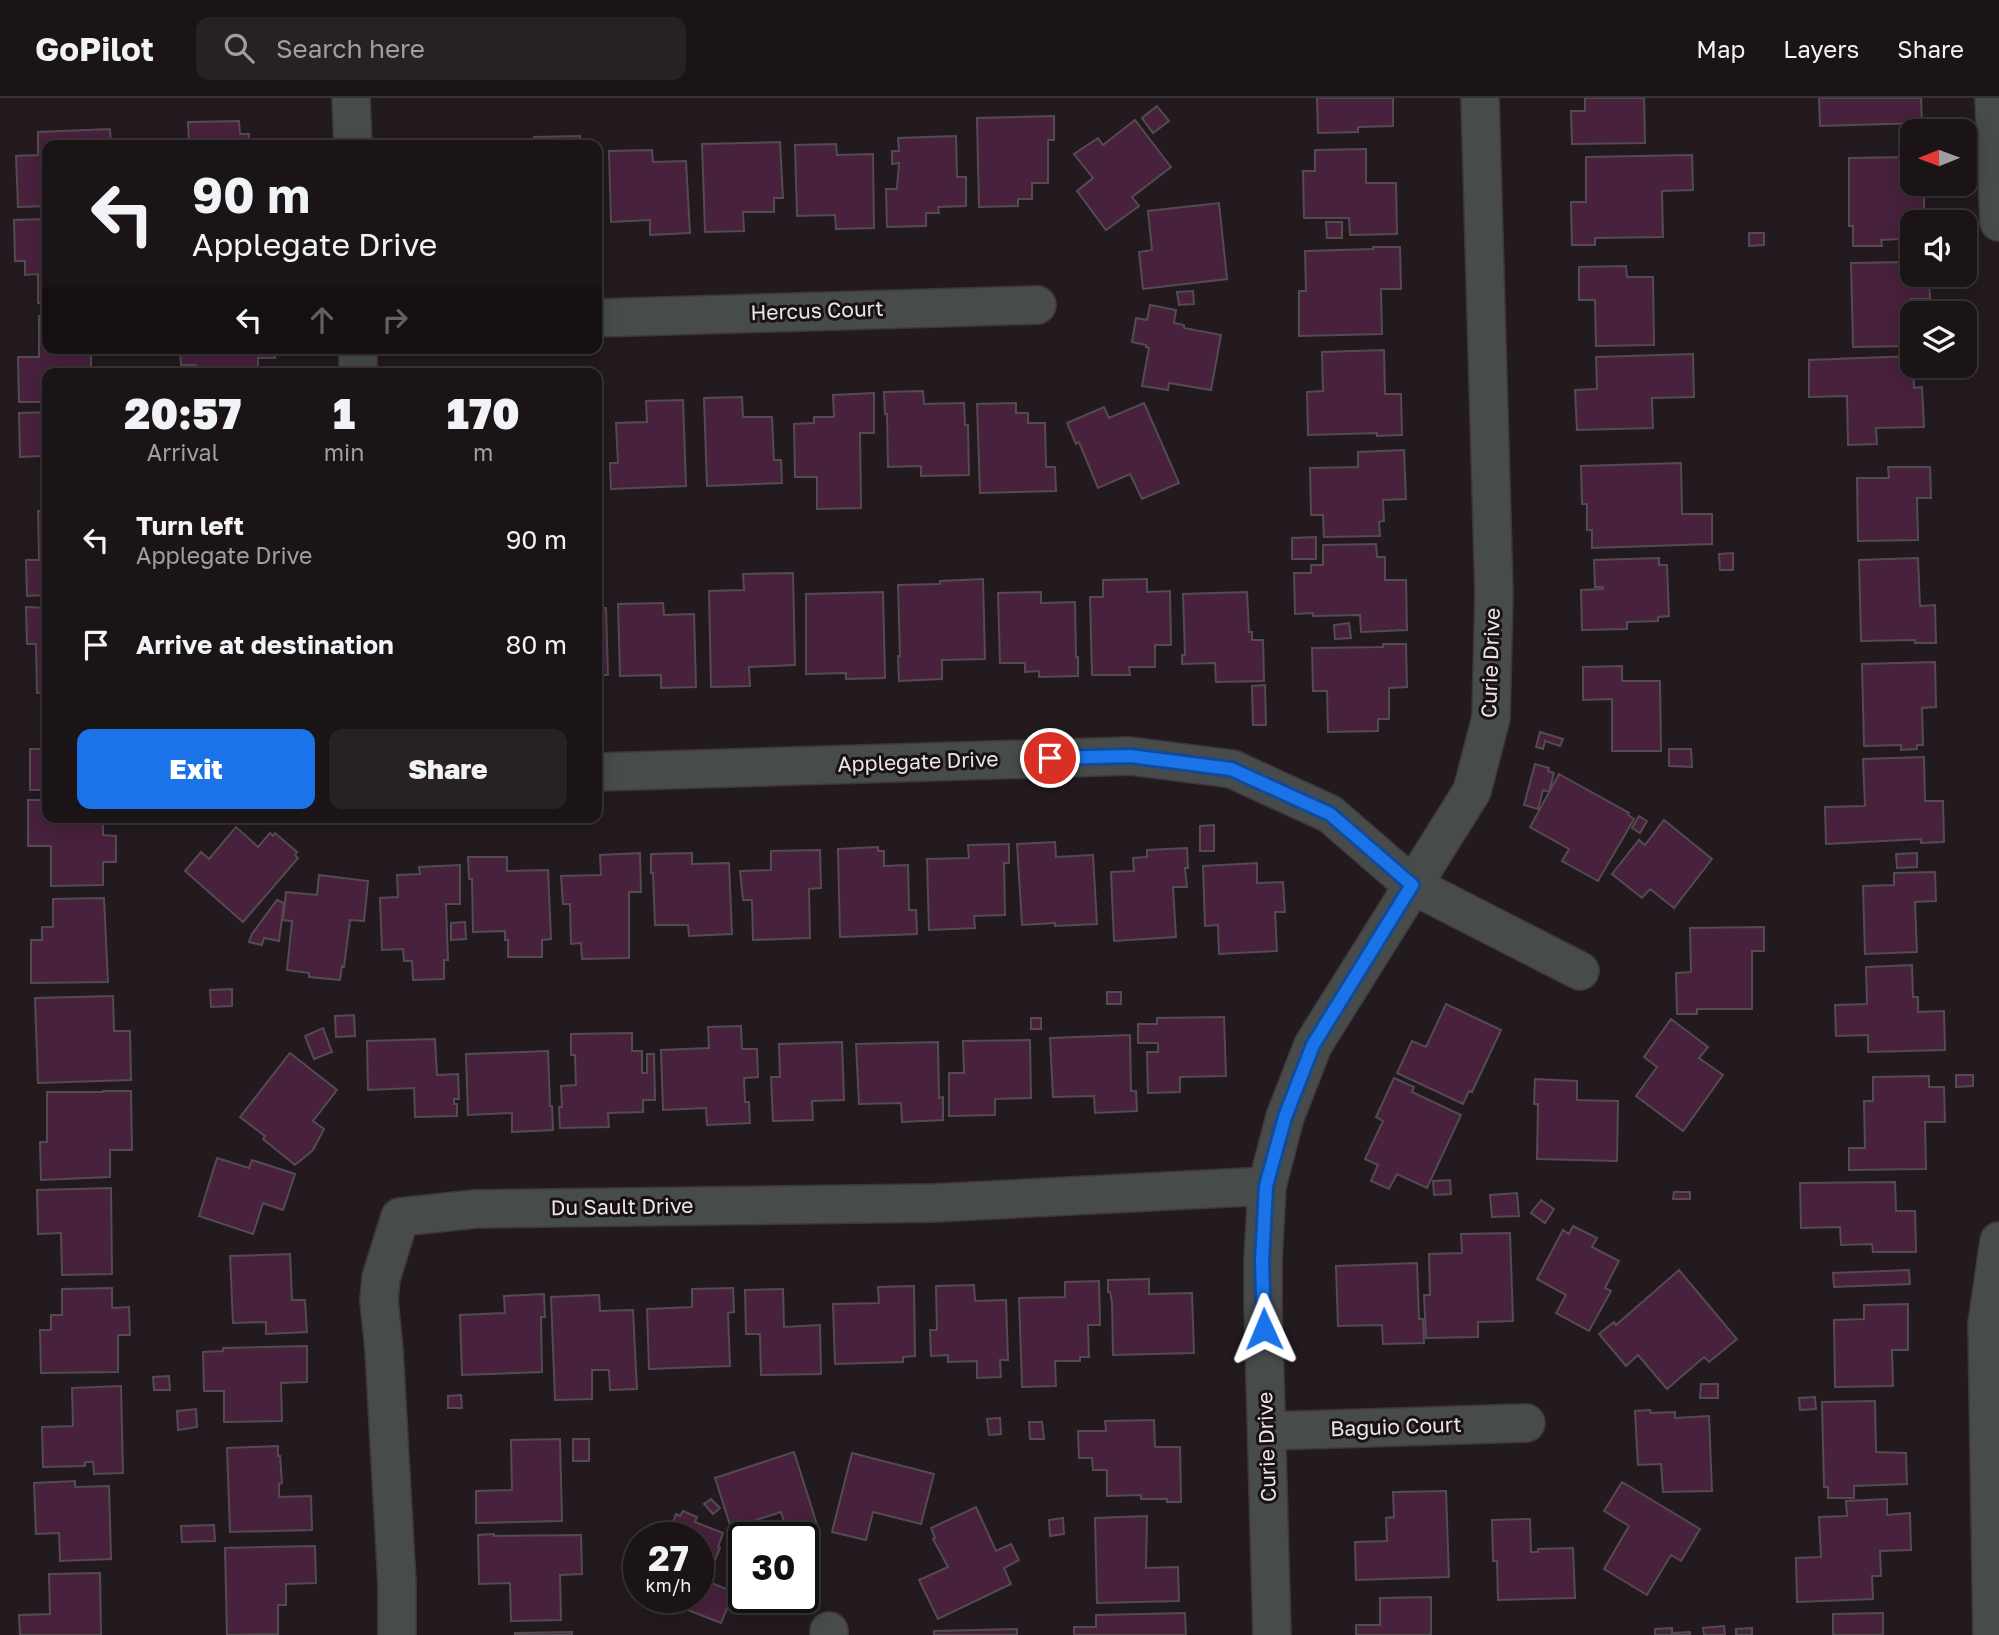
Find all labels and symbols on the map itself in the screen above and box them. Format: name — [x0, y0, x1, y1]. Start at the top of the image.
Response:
north arrow — [1900, 119, 1978, 196]
street label: Hercus Court — [750, 295, 884, 325]
street label: Curie Drive — [1475, 607, 1505, 719]
pin — [1020, 728, 1080, 788]
street label: Applegate Drive — [837, 745, 999, 777]
street label: Du Sault Drive — [550, 1192, 694, 1220]
position arrow — [1227, 1292, 1301, 1366]
street label: Curie Drive — [1251, 1391, 1281, 1503]
street label: Baguio Court — [1330, 1411, 1462, 1441]
speed limit sign: 30 — [728, 1522, 819, 1613]

